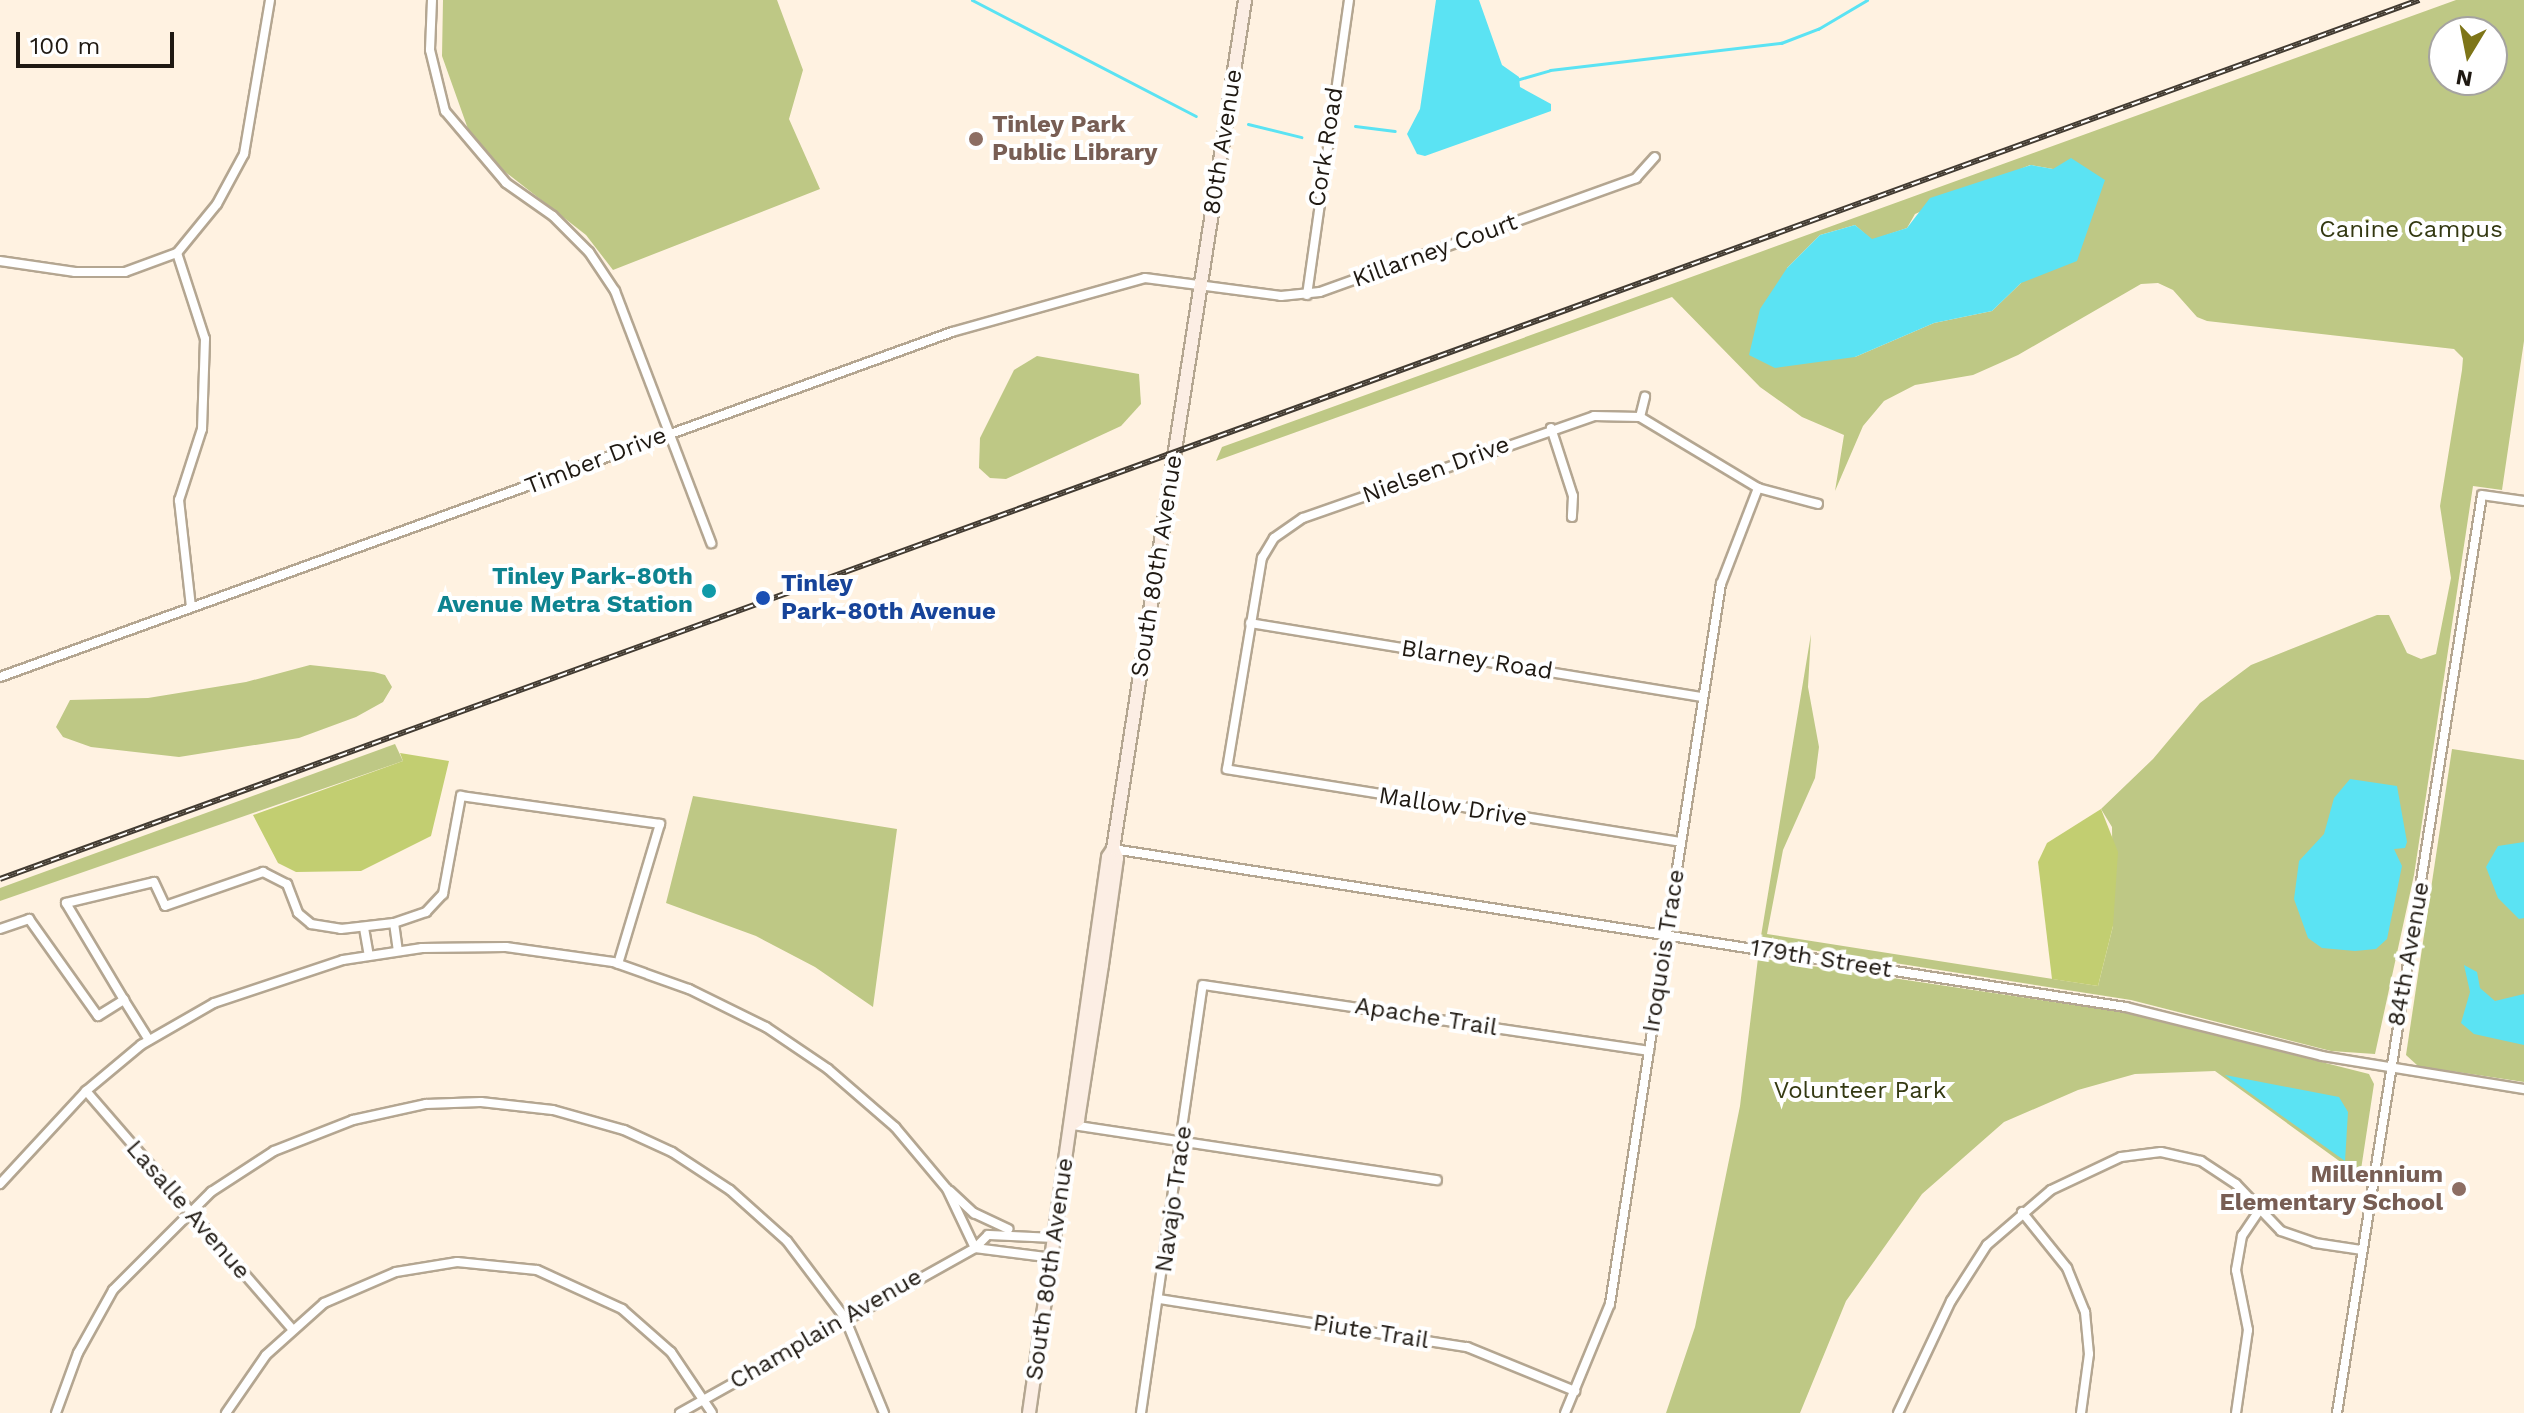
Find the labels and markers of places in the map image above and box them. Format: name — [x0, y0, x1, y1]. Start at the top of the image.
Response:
place label: Tinley Park Public Library — [992, 111, 1158, 167]
marker: Tinley Park Public Library — [967, 130, 985, 148]
place label: Tinley Park-80th Avenue Metra Station — [437, 563, 693, 619]
place label: Tinley Park-80th Avenue — [781, 570, 996, 626]
marker: Tinley Park-80th Avenue Metra Station — [700, 582, 718, 600]
marker: Tinley Park-80th Avenue — [752, 587, 774, 609]
place label: Millennium Elementary School — [2219, 1161, 2443, 1217]
marker: Millennium Elementary School — [2450, 1180, 2468, 1198]

